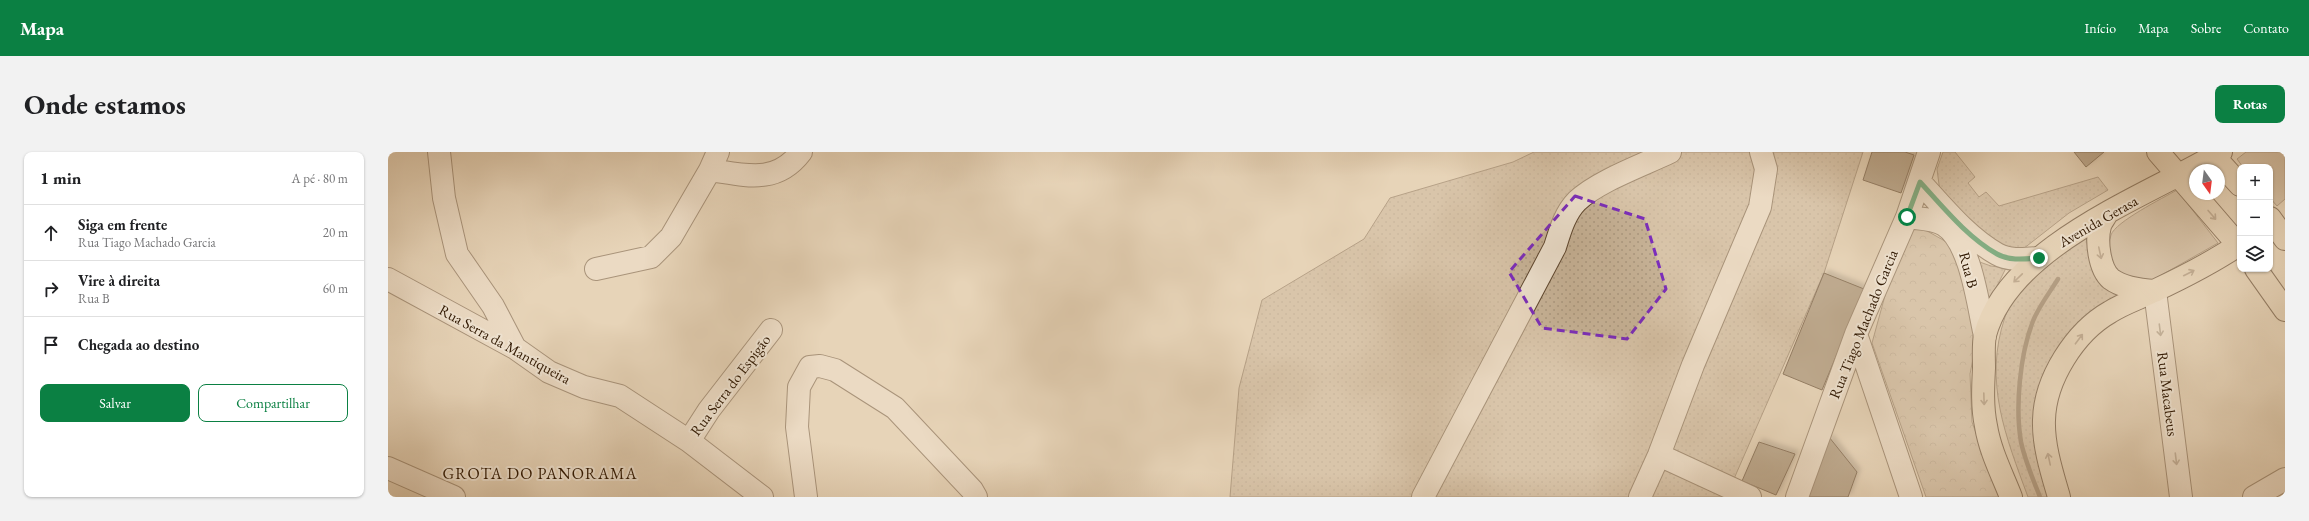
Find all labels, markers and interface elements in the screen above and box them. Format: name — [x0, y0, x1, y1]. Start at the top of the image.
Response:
text: Mapa — [20, 16, 64, 41]
text: Início — [2084, 19, 2116, 37]
text: Mapa — [2138, 19, 2169, 37]
text: Sobre — [2191, 19, 2221, 37]
text: Contato — [2243, 19, 2289, 37]
button: Rotas — [2215, 85, 2285, 123]
text: Onde estamos — [24, 86, 186, 122]
north arrow — [2189, 164, 2225, 200]
map controls — [2237, 164, 2273, 272]
button: + — [2237, 164, 2273, 200]
text: 1 min — [40, 167, 81, 189]
text: A pé · 80 m — [292, 170, 348, 187]
street label: Avenida Gerasa — [2054, 191, 2141, 252]
button: − — [2237, 200, 2273, 236]
route start — [1898, 208, 1916, 226]
one-way arrow — [2208, 210, 2217, 220]
text: Siga em frente — [78, 215, 167, 234]
icon: ahead — [40, 222, 62, 244]
text: 20 m — [323, 224, 348, 241]
text: Rua Tiago Machado Garcia — [78, 234, 216, 251]
button: layers — [2237, 236, 2273, 272]
one-way arrow — [2096, 246, 2104, 259]
street label: Rua Tiago Machado Garcia — [1824, 247, 1902, 401]
route end — [2030, 249, 2048, 267]
street label: Rua B — [1955, 250, 1983, 290]
one-way arrow — [2183, 269, 2195, 276]
text: Vire à direita — [78, 271, 160, 290]
one-way arrow — [2013, 273, 2023, 283]
icon: right — [40, 278, 62, 300]
text: 60 m — [323, 280, 348, 297]
text: Rua B — [78, 290, 110, 307]
street label: Rua Serra da Mantiqueira — [436, 300, 574, 388]
one-way arrow — [2156, 323, 2164, 336]
street label: Rua Serra do Espigão — [686, 331, 774, 439]
icon: arrive — [40, 334, 62, 356]
one-way arrow — [2075, 334, 2083, 345]
text: Chegada ao destino — [78, 335, 199, 354]
street label: Rua Macabeus — [2153, 351, 2183, 437]
button: Salvar — [40, 384, 190, 422]
button: Compartilhar — [198, 384, 348, 422]
one-way arrow — [1980, 392, 1988, 405]
one-way arrow — [2172, 452, 2180, 465]
one-way arrow — [2045, 453, 2053, 466]
district label: GROTA DO PANORAMA — [442, 463, 638, 484]

